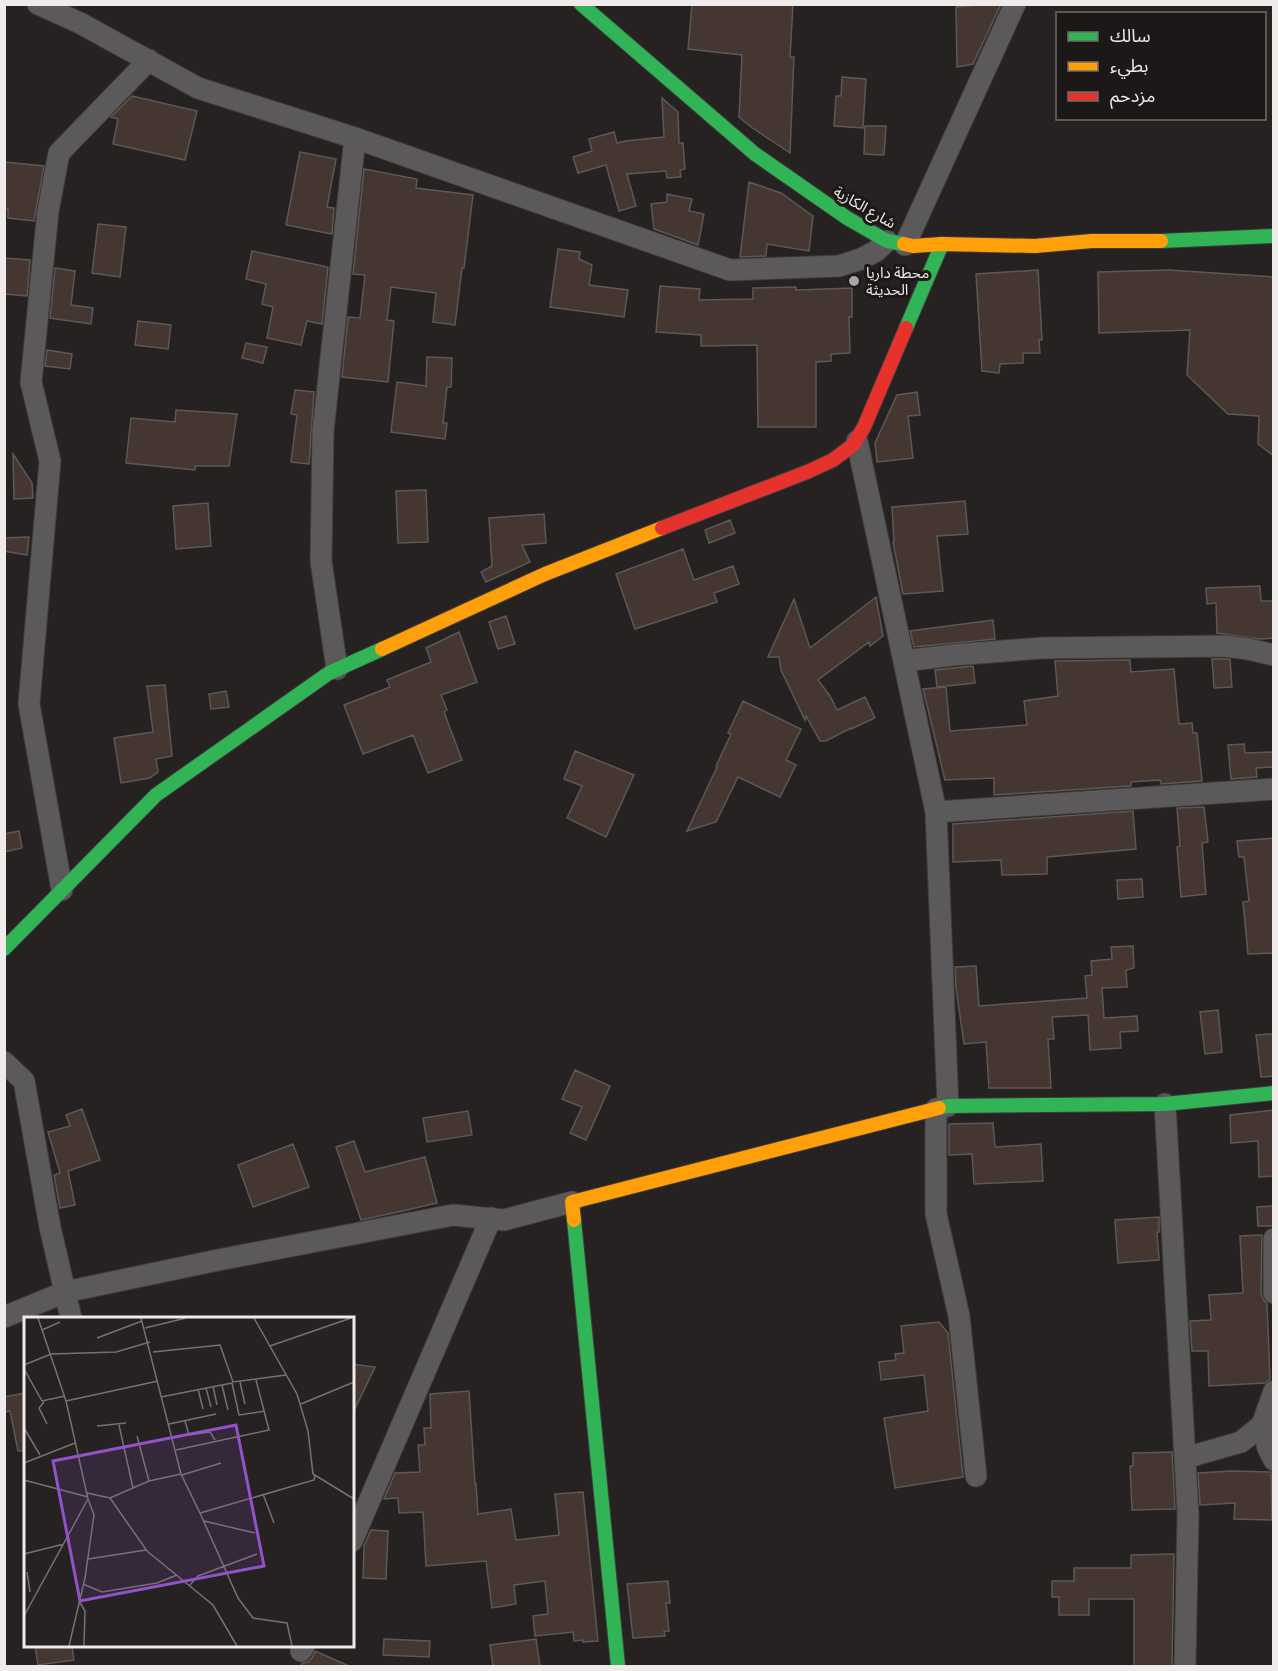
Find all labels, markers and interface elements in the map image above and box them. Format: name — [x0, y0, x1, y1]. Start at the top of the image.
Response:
legend — [1056, 12, 1266, 120]
text: سالك — [1110, 22, 1151, 49]
text: بطيء — [1110, 52, 1148, 79]
text: مزدحم — [1110, 82, 1155, 109]
street label: شارع الكازية — [829, 180, 901, 235]
place label: محطة داريا الحديثة — [866, 261, 929, 301]
marker: محطة داريا الحديثة — [847, 274, 861, 288]
inset map — [24, 1317, 354, 1647]

